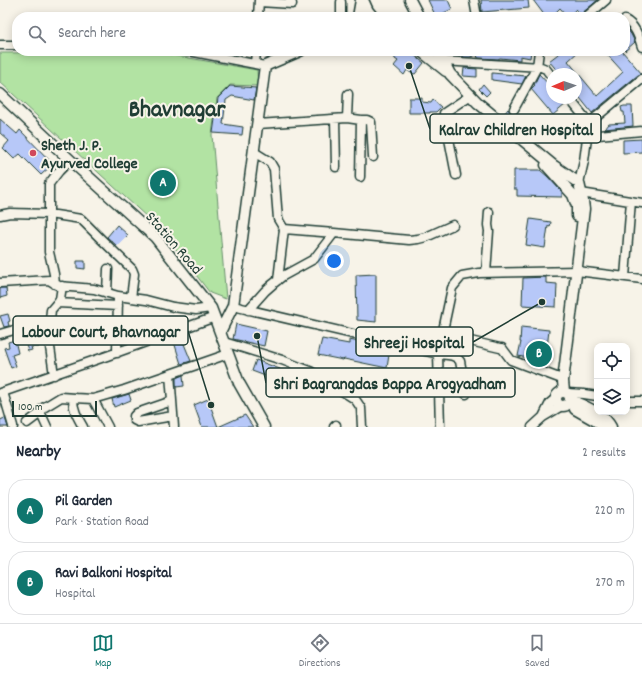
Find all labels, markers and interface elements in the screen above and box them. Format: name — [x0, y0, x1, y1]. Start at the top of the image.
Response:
search box — [12, 12, 630, 56]
icon: search — [26, 23, 48, 45]
text: Search here — [58, 23, 126, 45]
north arrow — [546, 68, 582, 104]
district label: Bhavnagar — [129, 94, 226, 128]
callout: Kalrav Children Hospital — [430, 114, 601, 143]
text: Kalrav Children Hospital — [439, 120, 594, 144]
place label: Sheth J. P. Ayurved College — [41, 135, 138, 176]
marker: Sheth J. P. Ayurved College — [28, 148, 38, 158]
pin: A — [150, 168, 176, 198]
street label: Station Road — [139, 207, 207, 280]
your location — [324, 251, 344, 271]
callout: Labour Court, Bhavnagar — [13, 316, 188, 345]
text: Labour Court, Bhavnagar — [22, 322, 181, 346]
callout: Shreeji Hospital — [356, 327, 473, 356]
text: Shreeji Hospital — [364, 333, 465, 357]
pin: B — [526, 339, 552, 369]
map controls — [594, 343, 630, 415]
button: locate — [594, 343, 630, 379]
callout: Shri Bagrangdas Bappa Arogyadham — [266, 368, 515, 397]
text: Shri Bagrangdas Bappa Arogyadham — [273, 374, 507, 398]
button: layers — [594, 379, 630, 415]
scale bar — [12, 399, 97, 418]
text: 100 m — [18, 400, 42, 416]
text: Nearby — [16, 441, 60, 465]
text: 2 results — [582, 444, 626, 463]
text: Pil Garden — [55, 491, 112, 513]
text: A — [26, 502, 34, 521]
text: 220 m — [595, 502, 625, 521]
text: Park · Station Road — [55, 513, 149, 532]
text: Ravi Balkoni Hospital — [55, 563, 172, 585]
text: B — [27, 574, 33, 593]
text: 270 m — [595, 574, 625, 593]
text: Hospital — [55, 585, 95, 604]
tab: Map — [92, 632, 114, 672]
tab: Directions — [299, 632, 341, 672]
tab: Saved — [525, 632, 550, 672]

